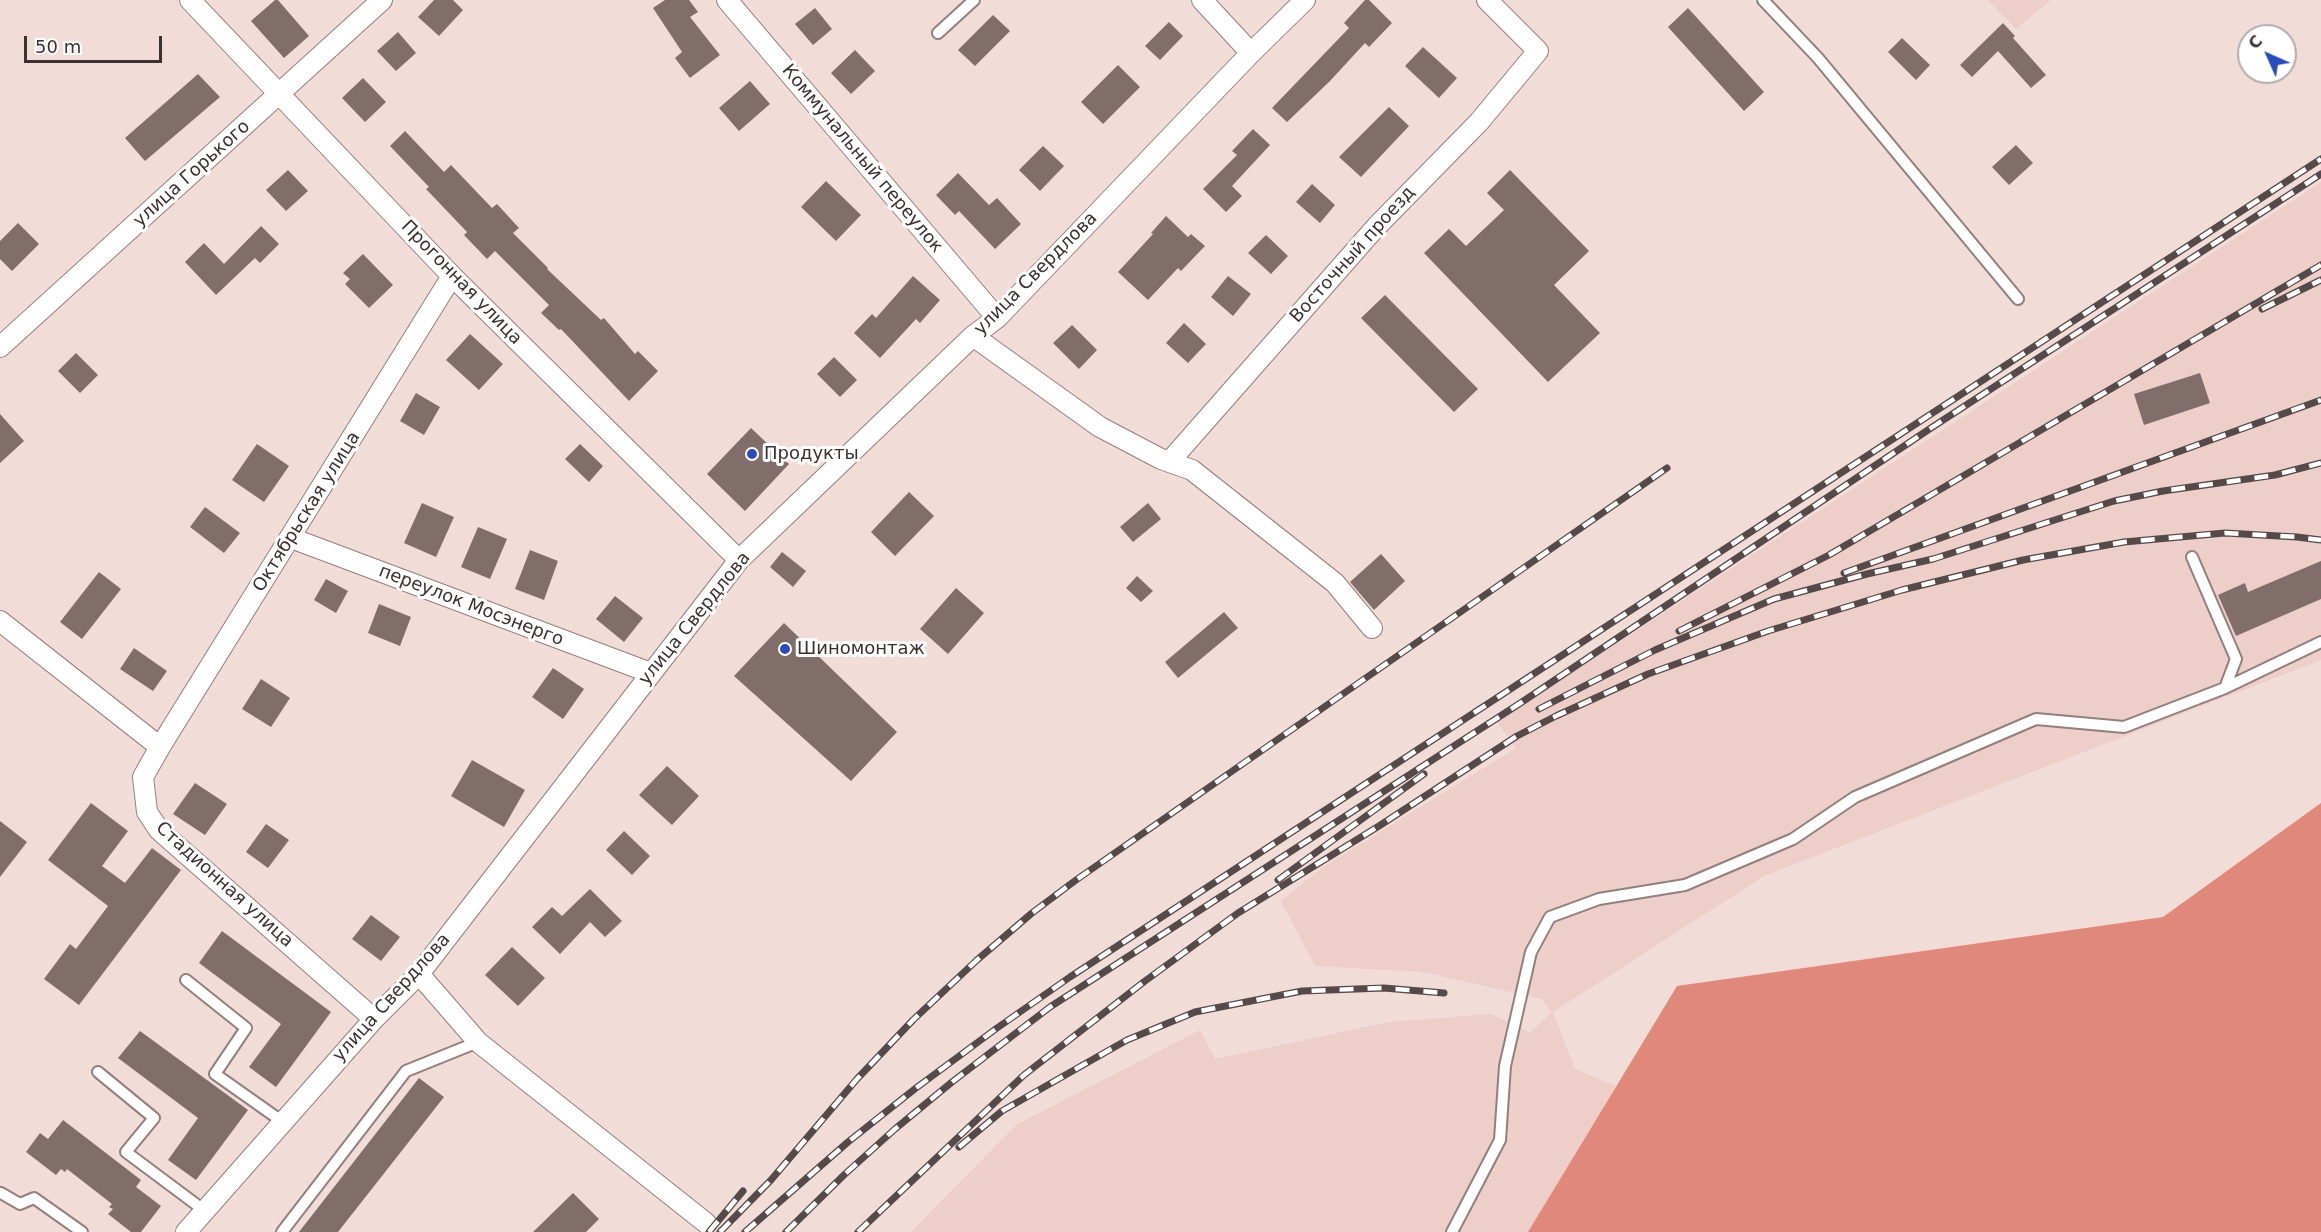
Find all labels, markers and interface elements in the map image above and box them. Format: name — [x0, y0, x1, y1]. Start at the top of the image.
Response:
scale bar — [27, 24, 165, 62]
north arrow — [2237, 24, 2297, 84]
text: С — [2244, 31, 2266, 53]
text: 50 m — [35, 36, 81, 57]
street label: Коммунальный переулок — [777, 60, 947, 258]
street label: улица Горького — [129, 116, 255, 232]
street label: Восточный проезд — [1286, 182, 1420, 328]
street label: улица Свердлова — [970, 208, 1102, 340]
street label: Прогонная улица — [396, 216, 526, 350]
street label: Октябрьская улица — [249, 428, 365, 596]
place label: Продукты — [764, 443, 859, 465]
marker: Продукты — [745, 447, 759, 461]
street label: улица Свердлова — [635, 548, 755, 690]
street label: переулок Мосэнерго — [376, 561, 566, 651]
place label: Шиномонтаж — [797, 638, 925, 660]
marker: Шиномонтаж — [778, 642, 792, 656]
street label: Стадионная улица — [151, 818, 297, 952]
street label: улица Свердлова — [329, 929, 455, 1067]

